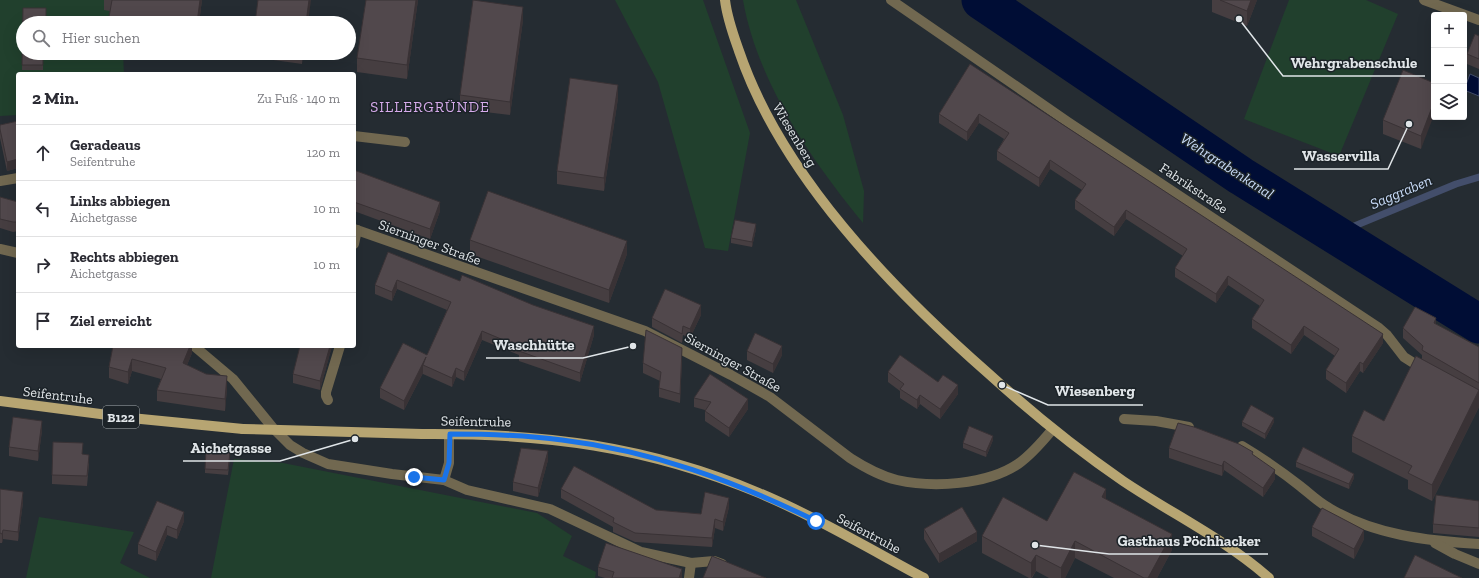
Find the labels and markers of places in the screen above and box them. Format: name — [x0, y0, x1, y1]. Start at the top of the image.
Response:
callout: Wehrgrabenschule — [1283, 49, 1425, 76]
callout: Wasservilla — [1294, 142, 1388, 169]
callout: Waschhütte — [486, 331, 583, 358]
callout: Wiesenberg — [1048, 378, 1143, 405]
callout: Aichetgasse — [183, 434, 280, 461]
callout: Gasthaus Pöchhacker — [1109, 527, 1268, 554]

